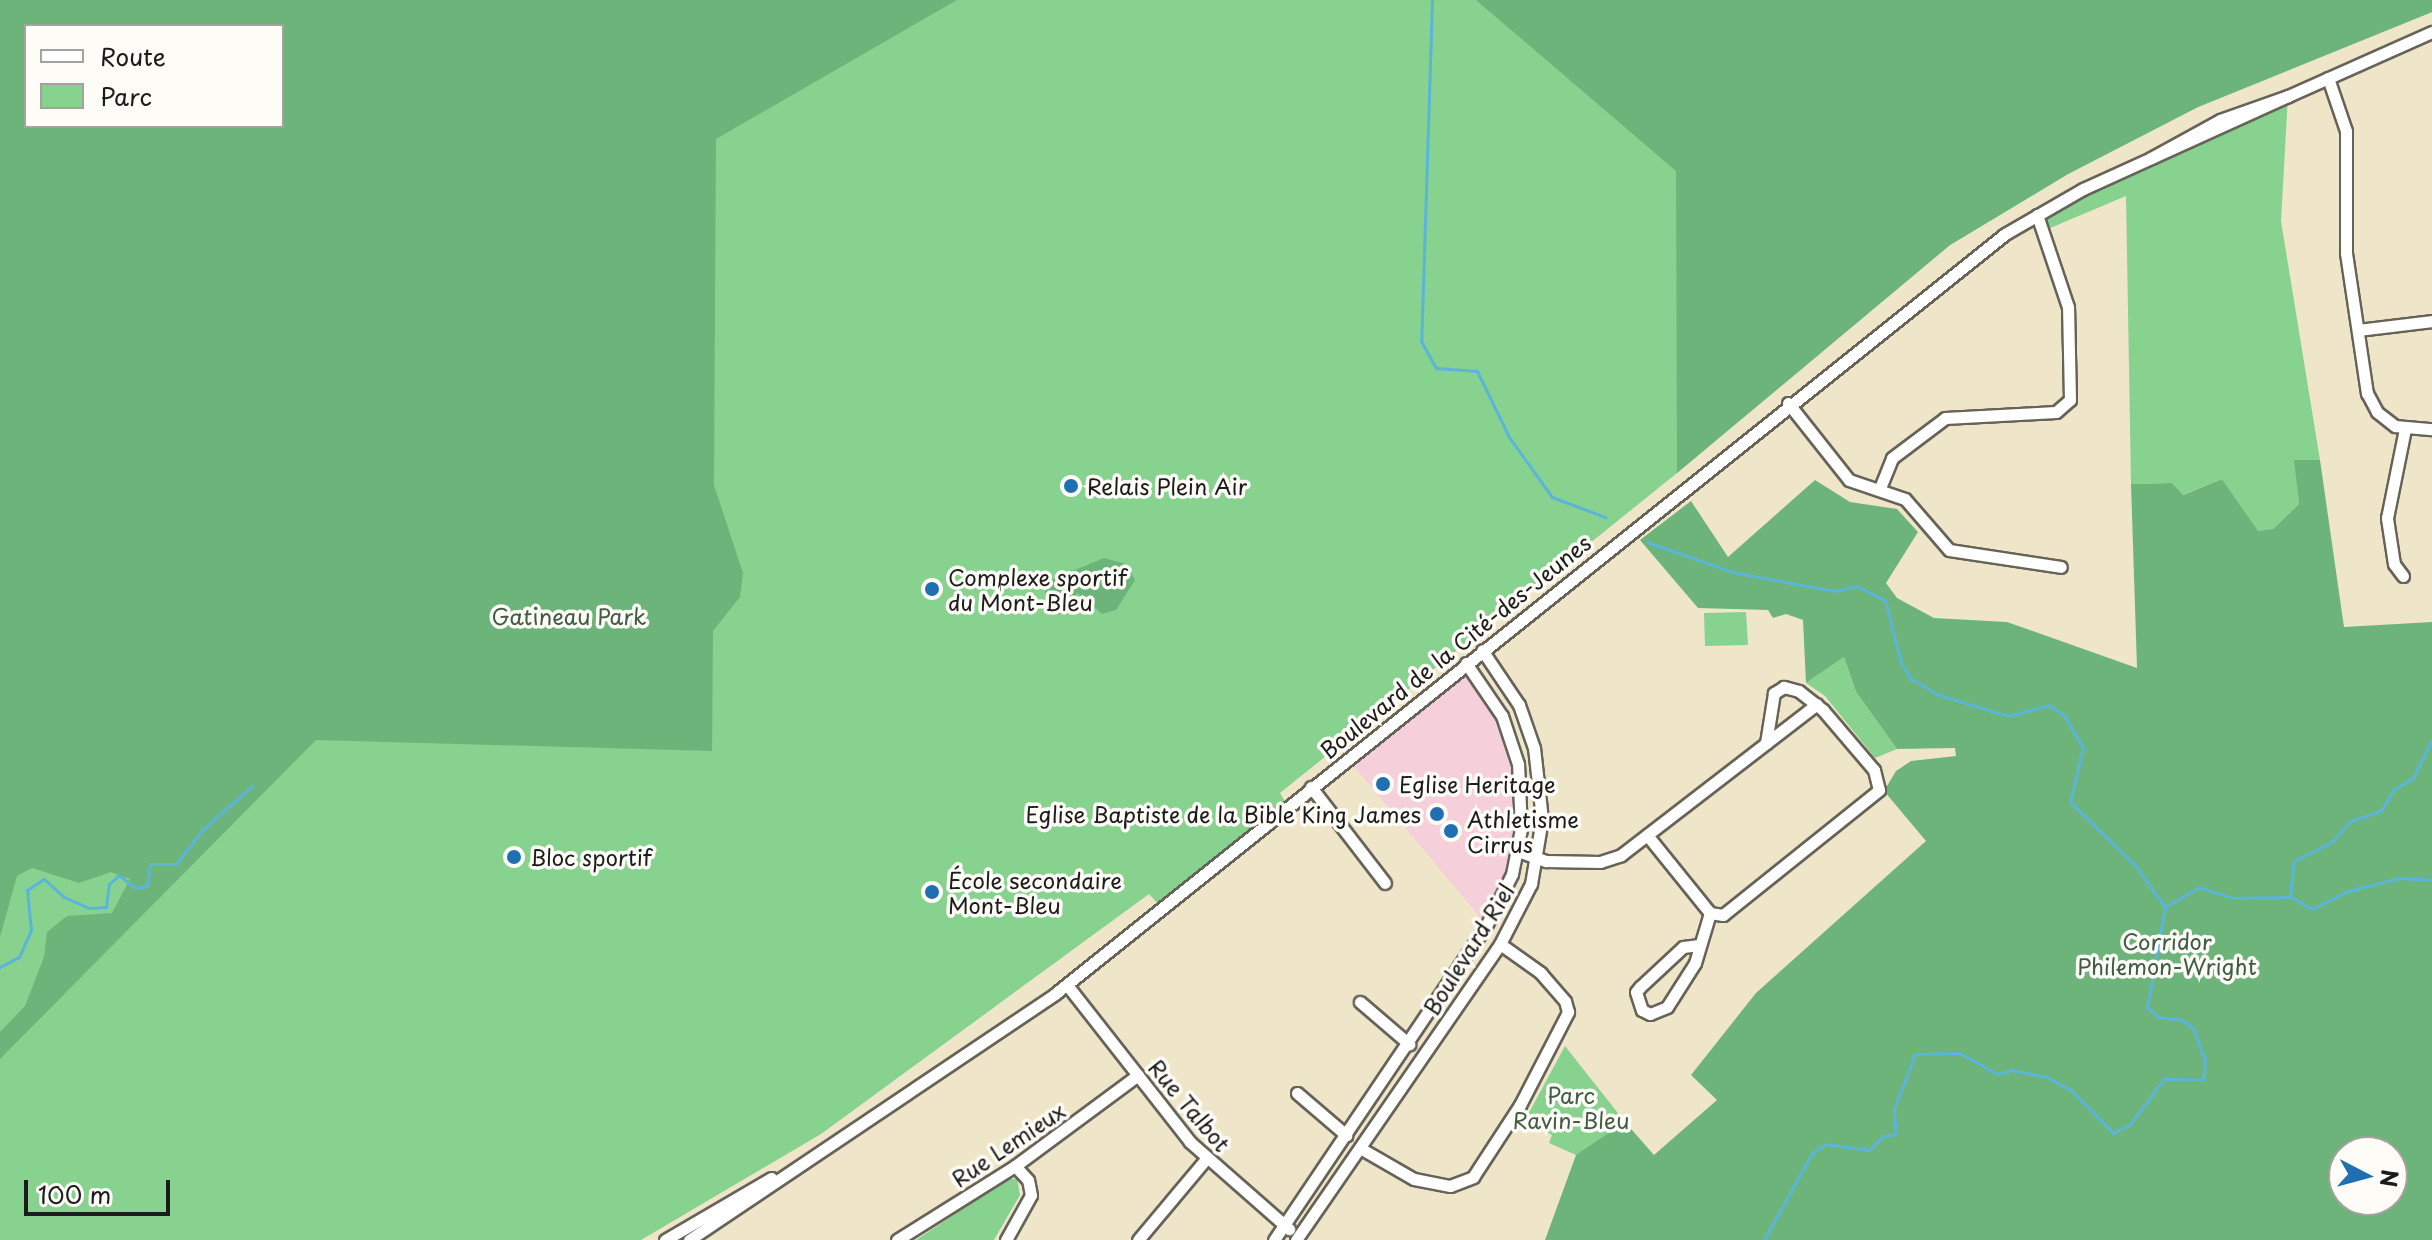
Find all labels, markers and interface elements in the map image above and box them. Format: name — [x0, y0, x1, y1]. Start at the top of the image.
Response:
legend — [24, 24, 284, 128]
text: Route — [100, 38, 166, 74]
text: Parc — [100, 78, 152, 114]
place label: Relais Plein Air — [1087, 473, 1247, 499]
marker: Relais Plein Air — [1062, 477, 1080, 495]
street label: Boulevard de la Cité-des-Jeunes — [1314, 529, 1596, 763]
place label: Complexe sportif du Mont-Bleu — [948, 563, 1128, 614]
marker: Complexe sportif du Mont-Bleu — [923, 580, 941, 598]
park label: Gatineau Park — [491, 603, 647, 629]
place label: Eglise Heritage — [1399, 771, 1558, 797]
marker: Eglise Heritage — [1374, 775, 1392, 793]
place label: Eglise Baptiste de la Bible King James — [1020, 801, 1421, 827]
marker: Eglise Baptiste de la Bible King James — [1428, 805, 1446, 823]
place label: Athletisme Cirrus — [1467, 805, 1579, 856]
marker: Athletisme Cirrus — [1442, 822, 1460, 840]
place label: Bloc sportif — [530, 844, 653, 870]
marker: Bloc sportif — [505, 848, 523, 866]
place label: École secondaire Mont-Bleu — [948, 866, 1124, 918]
street label: Boulevard Riel — [1417, 878, 1519, 1020]
marker: École secondaire Mont-Bleu — [923, 883, 941, 901]
park label: Corridor Philemon-Wright — [2077, 927, 2257, 978]
street label: Rue Talbot — [1143, 1053, 1237, 1157]
park label: Parc Ravin-Bleu — [1512, 1081, 1630, 1132]
street label: Rue Lemieux — [946, 1096, 1070, 1192]
north arrow — [2328, 1136, 2408, 1216]
scale bar — [28, 1164, 174, 1214]
text: N — [2373, 1168, 2408, 1189]
text: 100 m — [38, 1176, 111, 1212]

